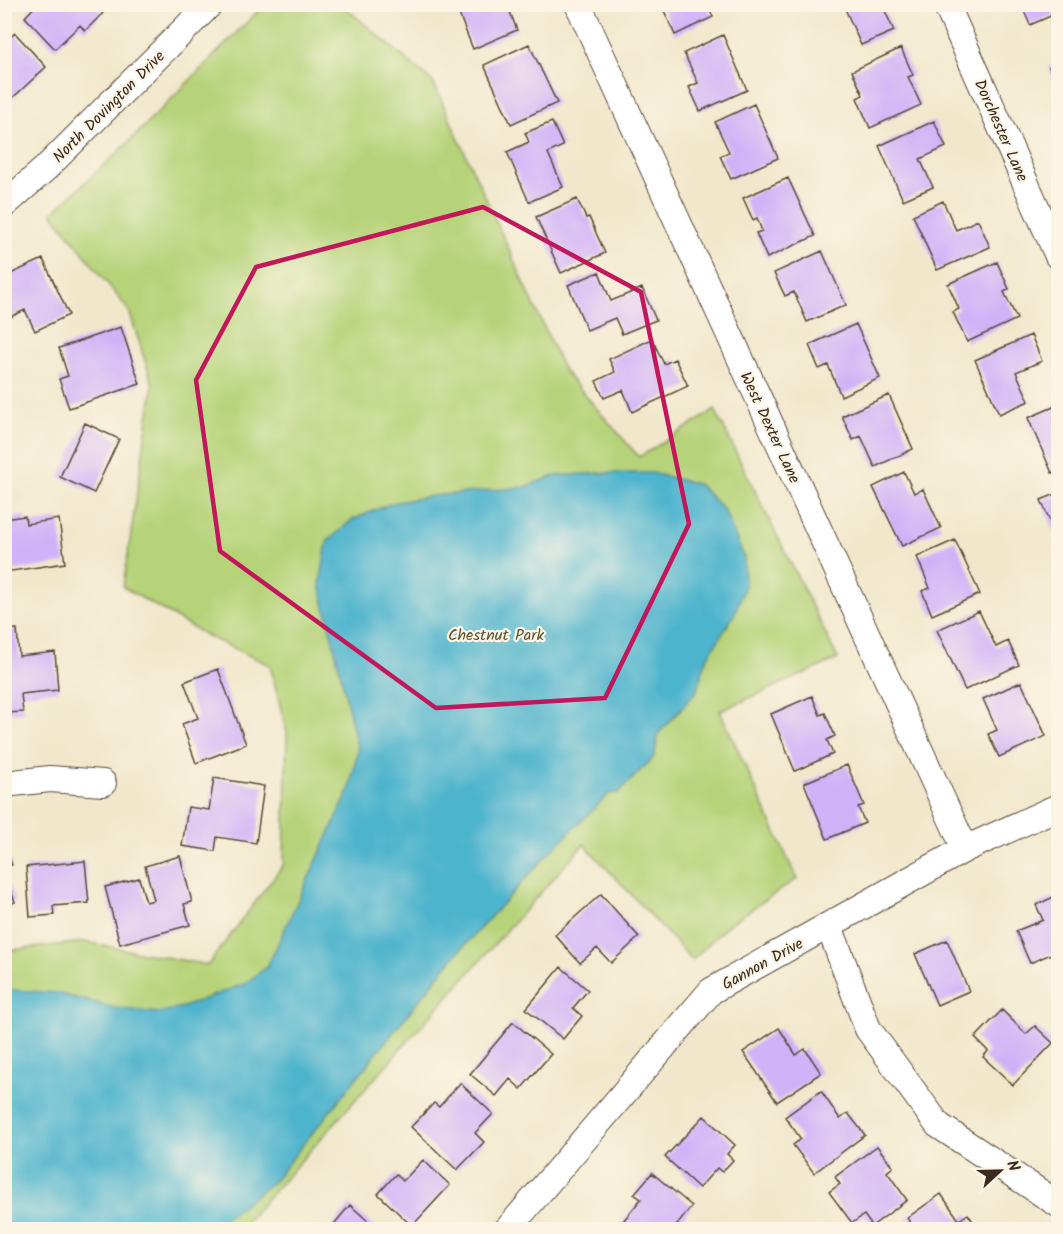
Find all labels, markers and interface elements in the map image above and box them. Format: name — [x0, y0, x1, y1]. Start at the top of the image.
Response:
street label: North Dovington Drive — [47, 45, 171, 169]
street label: Dorchester Lane — [967, 75, 1034, 186]
street label: West Dexter Lane — [733, 368, 806, 488]
park label: Chestnut Park — [448, 623, 545, 648]
street label: Gannon Drive — [717, 932, 808, 997]
north arrow — [970, 1141, 1030, 1201]
text: N — [999, 1157, 1026, 1175]

